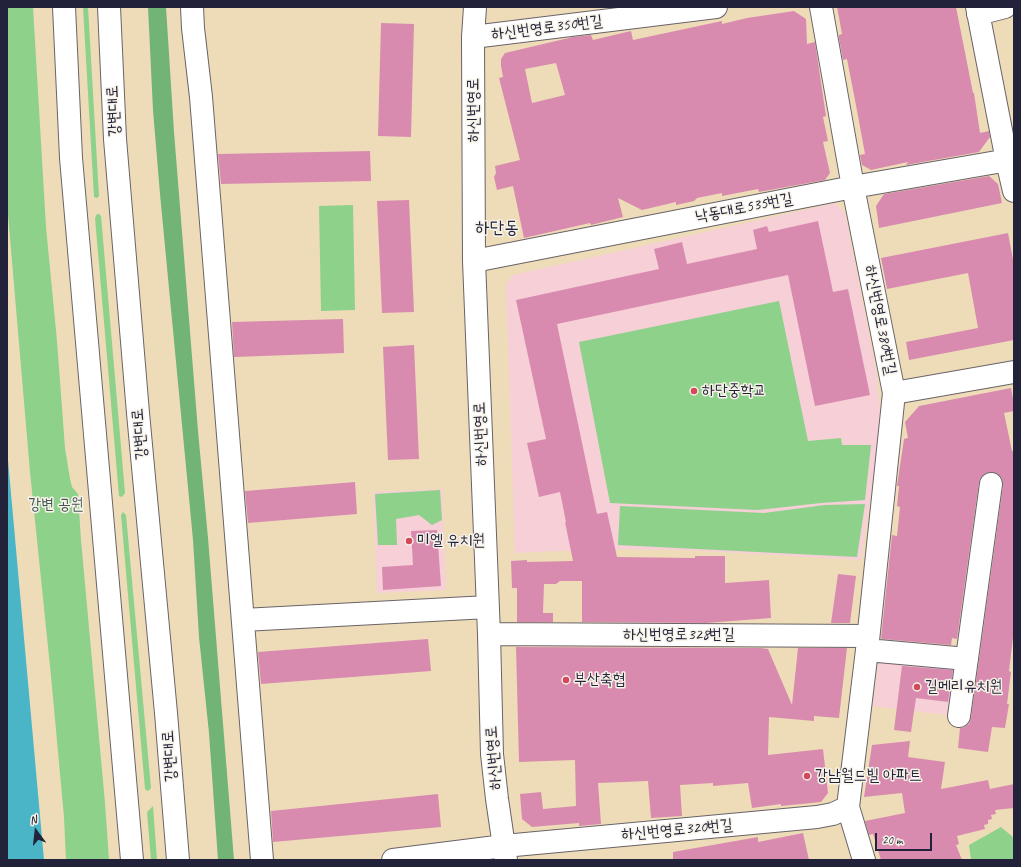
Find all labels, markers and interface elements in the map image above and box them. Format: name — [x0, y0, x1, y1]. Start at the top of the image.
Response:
street label: 하신번영로350번길 — [490, 12, 604, 44]
street label: 하신번영로 — [464, 78, 484, 142]
street label: 강변대로 — [103, 85, 125, 137]
street label: 낙동대로535번길 — [694, 189, 794, 227]
district label: 하단동 — [475, 217, 519, 239]
street label: 하신번영로380번길 — [860, 263, 900, 377]
place label: 하단중학교 — [702, 381, 766, 401]
marker: 하단중학교 — [689, 386, 699, 396]
street label: 하신번영로 — [470, 401, 492, 467]
street label: 강변대로 — [128, 408, 152, 460]
park label: 강변 공원 — [28, 495, 84, 515]
place label: 미엘 유치원 — [417, 531, 485, 551]
marker: 미엘 유치원 — [404, 536, 414, 546]
street label: 하신번영로328번길 — [623, 625, 735, 645]
place label: 부산축협 — [574, 670, 626, 690]
marker: 부산축협 — [561, 675, 571, 685]
place label: 길메리유치원 — [925, 677, 1002, 697]
marker: 길메리유치원 — [912, 682, 922, 692]
street label: 하신번영로 — [482, 725, 506, 791]
street label: 강변대로 — [159, 730, 181, 782]
place label: 강남월드빌 아파트 — [815, 766, 922, 786]
marker: 강남월드빌 아파트 — [802, 771, 812, 781]
north arrow — [16, 811, 56, 851]
text: N — [28, 812, 38, 827]
street label: 하신번영로320번길 — [621, 816, 733, 844]
scale bar — [877, 825, 934, 851]
text: 20 m — [882, 832, 902, 848]

